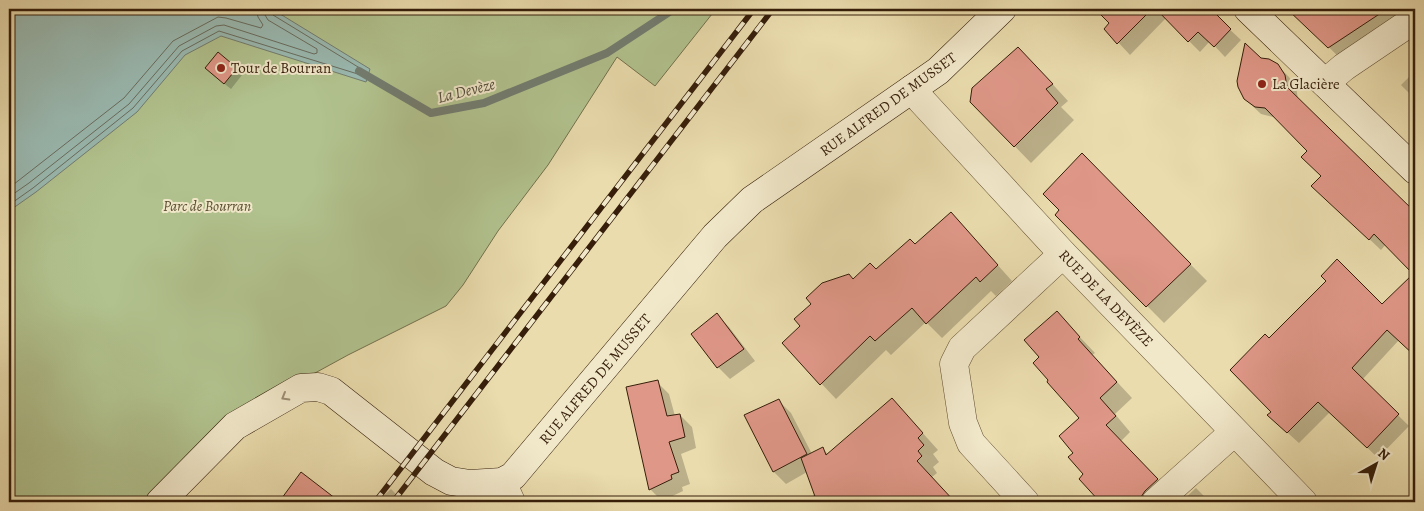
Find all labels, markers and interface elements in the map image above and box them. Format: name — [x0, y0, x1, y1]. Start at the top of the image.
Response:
street label: RUE ALFRED DE MUSSET — [816, 47, 961, 160]
place label: Tour de Bourran — [231, 58, 331, 78]
marker: Tour de Bourran — [215, 62, 227, 74]
water label: La Devèze — [435, 73, 498, 109]
place label: La Glacière — [1272, 74, 1340, 94]
marker: La Glacière — [1256, 78, 1268, 90]
park label: Parc de Bourran — [163, 196, 251, 216]
street label: RUE DE LA DEVÈZE — [1054, 245, 1158, 351]
street label: RUE ALFRED DE MUSSET — [534, 309, 656, 448]
one-way arrow — [282, 391, 291, 401]
north arrow — [1352, 438, 1402, 488]
text: N — [1374, 444, 1394, 465]

